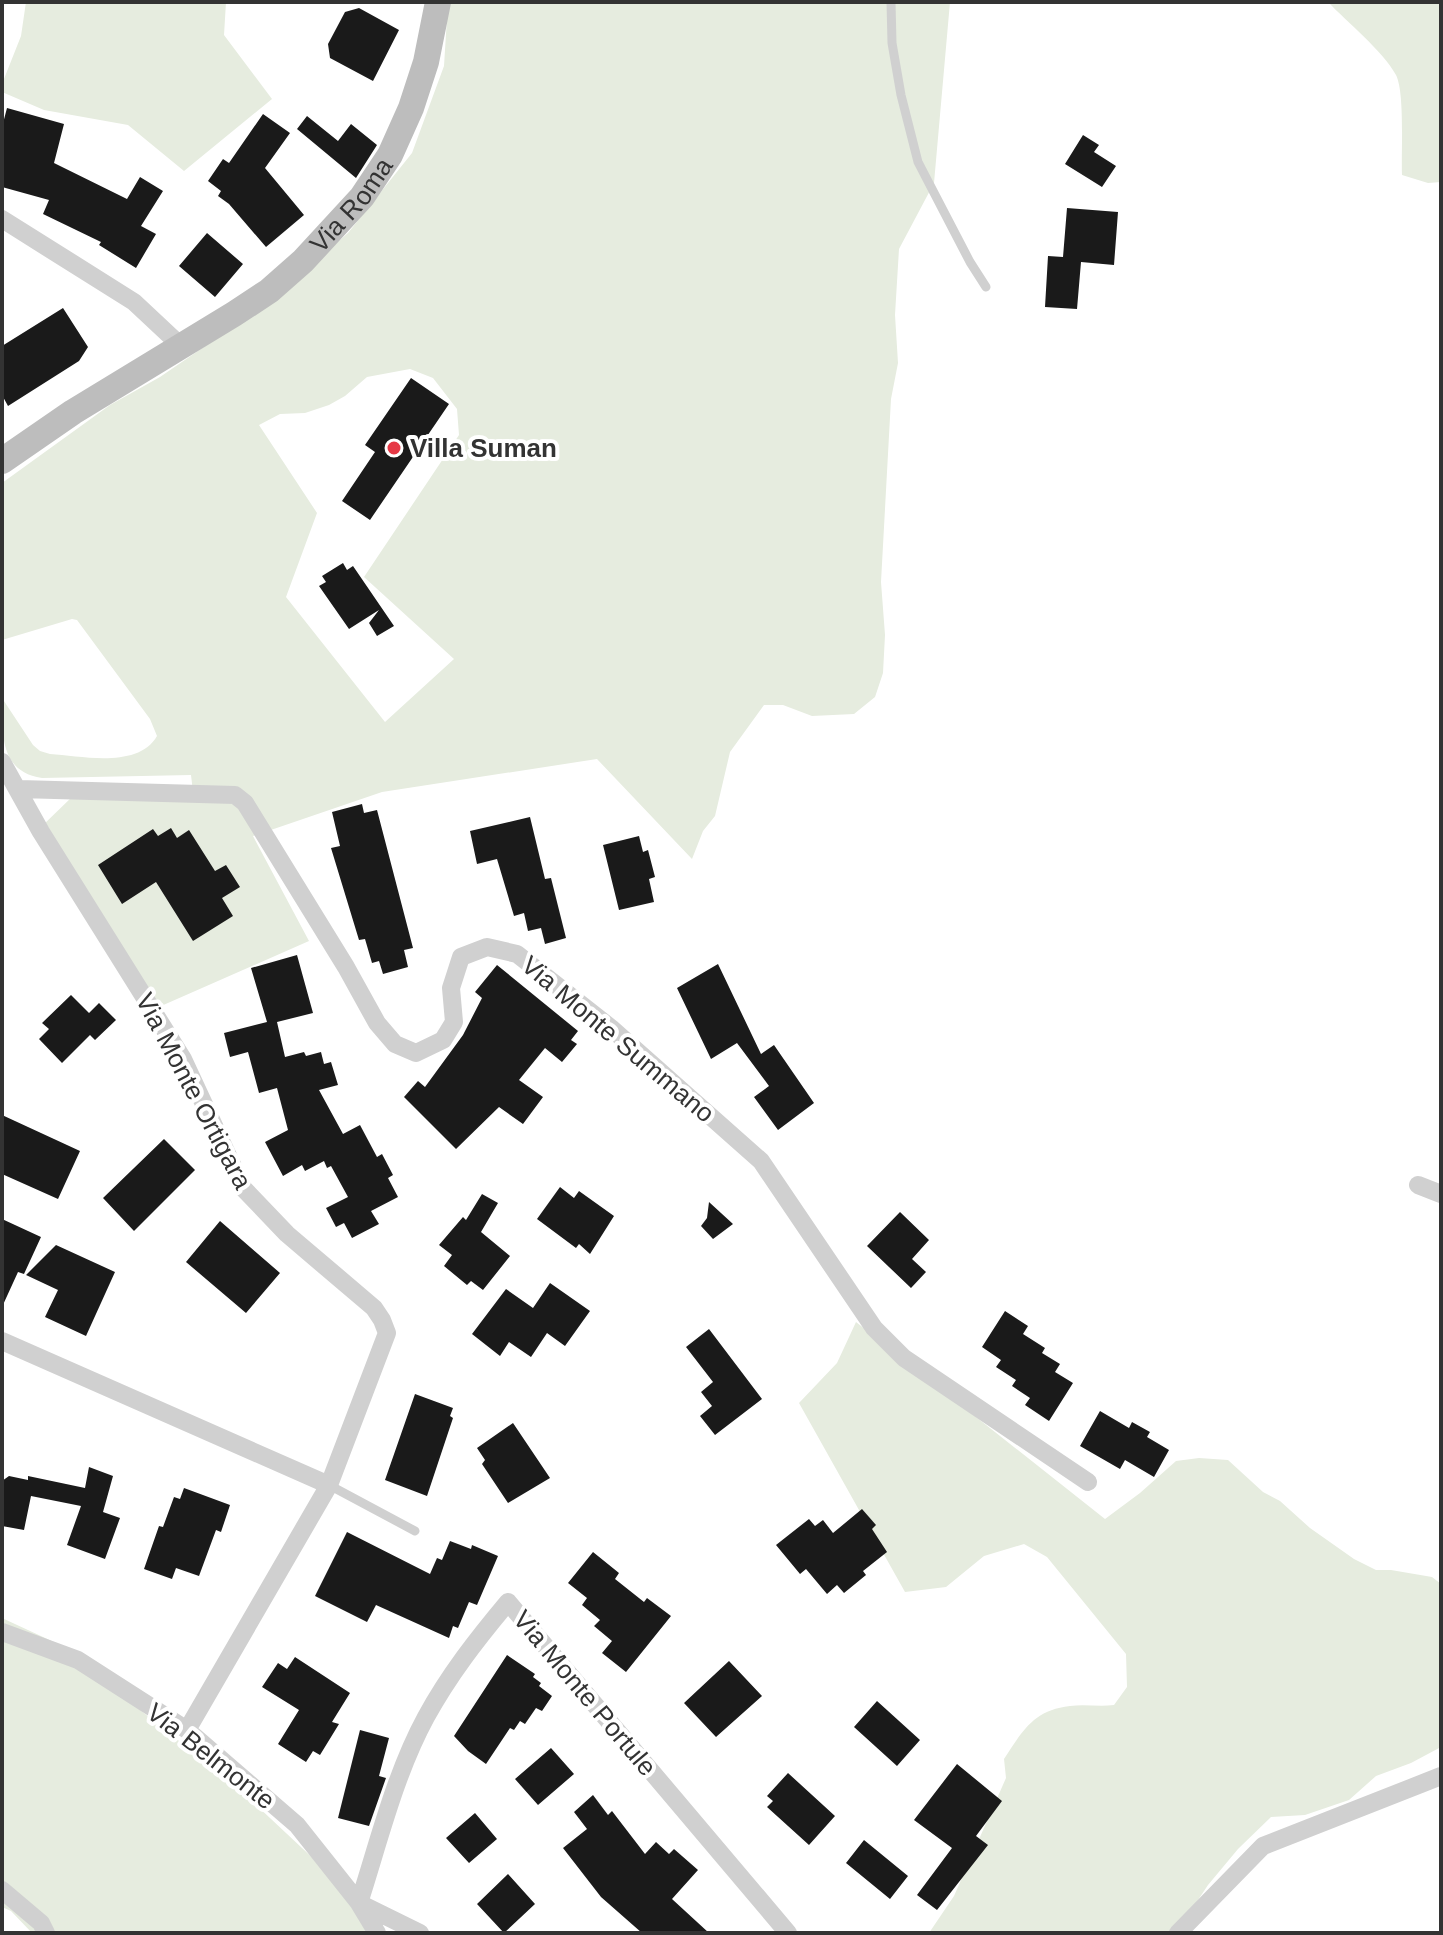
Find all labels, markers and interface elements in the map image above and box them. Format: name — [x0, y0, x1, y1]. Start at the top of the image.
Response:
street label: Via Roma — [304, 152, 399, 259]
place label: Villa Suman — [410, 433, 557, 463]
marker: Villa Suman — [385, 439, 403, 457]
street label: Via Monte Summano — [516, 950, 720, 1128]
street label: Via Monte Ortigara — [130, 988, 259, 1195]
street label: Via Monte Portule — [507, 1604, 663, 1782]
street label: Via Belmonte — [141, 1697, 281, 1815]

